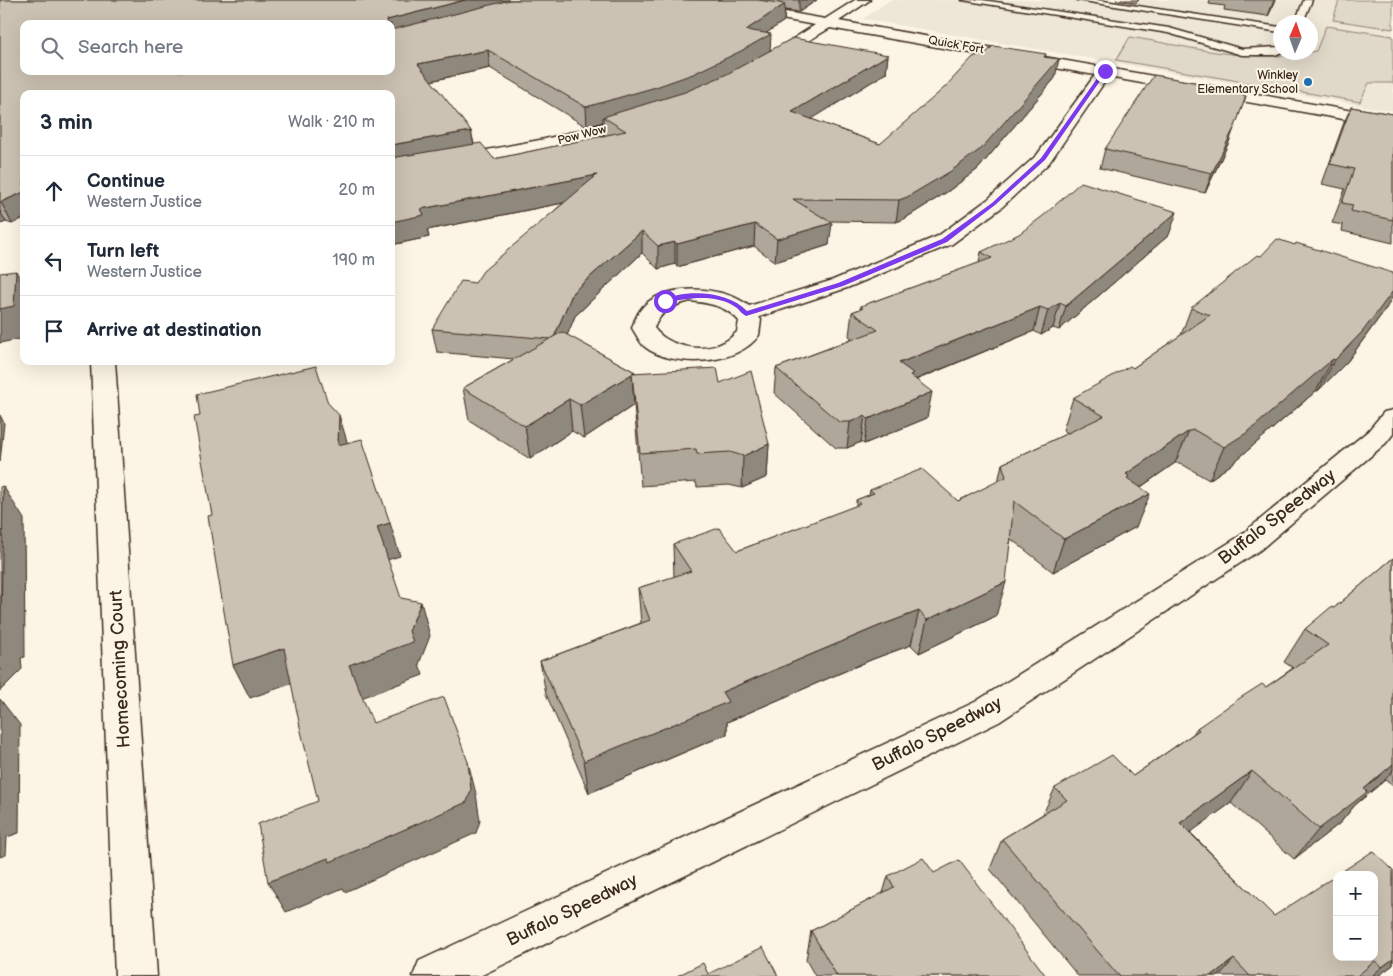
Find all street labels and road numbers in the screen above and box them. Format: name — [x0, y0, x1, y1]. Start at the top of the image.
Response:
street label: Quick Fort — [927, 33, 985, 57]
street label: Pow Wow — [556, 122, 608, 148]
street label: Buffalo Speedway — [1214, 464, 1340, 569]
street label: Homecoming Court — [105, 589, 135, 749]
street label: Buffalo Speedway — [869, 692, 1006, 776]
street label: Buffalo Speedway — [503, 869, 642, 951]

